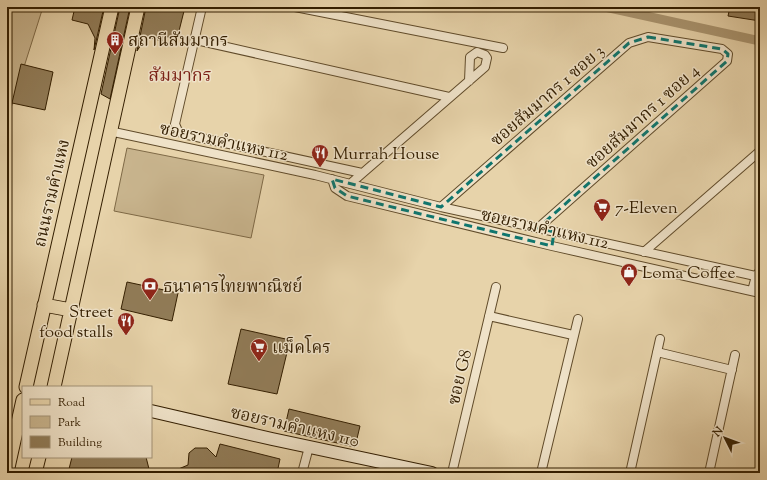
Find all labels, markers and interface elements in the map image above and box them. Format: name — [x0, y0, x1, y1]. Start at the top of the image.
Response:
building icon: สถานีสัมมากร — [105, 30, 125, 55]
place label: สถานีสัมมากร — [128, 30, 228, 54]
street label: ซอยสัมมากร 1 ซอย 3 — [486, 40, 611, 153]
street label: ซอยสัมมากร 1 ซอย 4 — [581, 60, 706, 175]
district label: สัมมากร — [148, 64, 212, 90]
street label: ซอยรามคำแหง 112 — [157, 118, 290, 168]
street label: ถนนรามคำแหง — [29, 137, 77, 250]
restaurant icon: Murrah House — [310, 143, 330, 168]
place label: Murrah House — [333, 143, 440, 167]
supermarket icon: 7-Eleven — [592, 197, 612, 222]
place label: 7-Eleven — [615, 197, 678, 221]
street label: ซอยรามคำแหง 112 — [478, 204, 611, 256]
shop icon: Loma Coffee — [619, 262, 639, 287]
place label: Loma Coffee — [642, 262, 735, 286]
place label: ธนาคารไทยพาณิชย์ — [163, 274, 303, 300]
bank icon: ธนาคารไทยพาณิชย์ — [140, 276, 160, 301]
place label: Street food stalls — [39, 301, 113, 345]
restaurant icon: Street food stalls — [116, 311, 136, 336]
place label: แม็คโคร — [272, 334, 331, 361]
supermarket icon: แม็คโคร — [249, 337, 269, 362]
street label: ซอย G8 — [443, 347, 479, 408]
legend — [22, 386, 152, 458]
text: Road — [58, 394, 85, 412]
street label: ซอยรามคำแหง 110 — [228, 401, 361, 454]
text: Park — [58, 414, 81, 432]
north arrow — [705, 418, 745, 458]
text: N — [709, 423, 727, 441]
text: Building — [58, 434, 102, 452]

